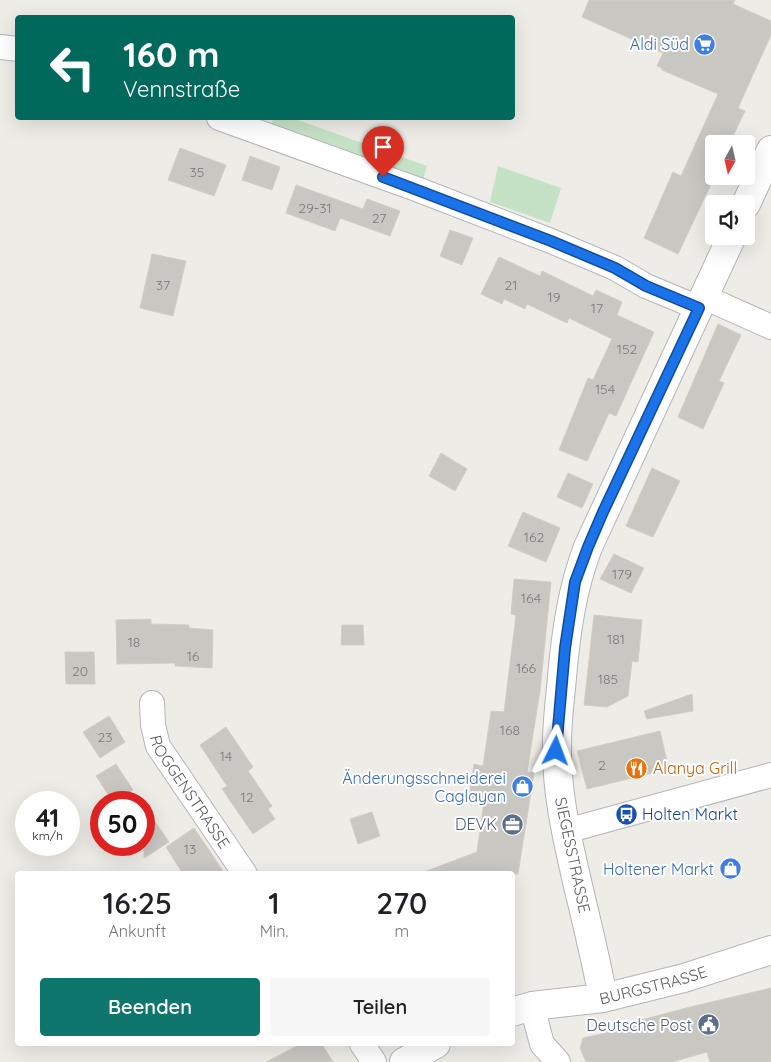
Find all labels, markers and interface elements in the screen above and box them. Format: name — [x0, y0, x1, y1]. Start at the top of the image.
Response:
text: 160 m — [123, 32, 220, 76]
supermarket icon: Aldi Süd — [693, 32, 717, 56]
place label: Aldi Süd — [630, 34, 689, 54]
icon: left — [40, 35, 105, 100]
text: Vennstraße — [123, 75, 240, 103]
pin — [362, 126, 404, 177]
icon: arrive — [369, 133, 397, 161]
north arrow — [705, 135, 755, 185]
map controls — [705, 135, 755, 245]
house number: 35 — [190, 163, 204, 181]
button: sound — [705, 195, 755, 245]
house number: 29-31 — [298, 199, 332, 217]
house number: 27 — [372, 209, 386, 227]
house number: 37 — [156, 276, 170, 294]
house number: 21 — [505, 276, 517, 294]
house number: 19 — [548, 288, 561, 306]
house number: 17 — [591, 299, 603, 317]
house number: 152 — [617, 340, 638, 358]
house number: 154 — [595, 380, 615, 398]
house number: 162 — [524, 528, 544, 546]
house number: 179 — [612, 565, 632, 583]
house number: 164 — [521, 589, 541, 607]
house number: 181 — [607, 630, 625, 648]
house number: 18 — [128, 633, 140, 651]
house number: 16 — [187, 647, 200, 665]
house number: 166 — [516, 659, 537, 677]
house number: 20 — [72, 662, 88, 680]
house number: 185 — [598, 670, 618, 688]
house number: 168 — [500, 721, 520, 739]
position arrow — [529, 724, 581, 776]
house number: 23 — [97, 728, 113, 746]
street label: ROGGENSTRASSE — [146, 733, 235, 852]
house number: 14 — [220, 747, 232, 765]
house number: 2 — [598, 756, 606, 774]
restaurant icon: Alanya Grill — [625, 756, 649, 780]
place label: Alanya Grill — [653, 758, 737, 778]
place label: Änderungsschneiderei Caglayan — [342, 768, 506, 806]
shop icon: Änderungsschneiderei Caglayan — [510, 775, 534, 799]
house number: 12 — [241, 788, 254, 806]
speed limit sign: 50 — [90, 791, 155, 856]
street label: SIEGESSTRASSE — [551, 795, 595, 915]
text: 41 — [36, 802, 59, 833]
bus stop icon: Holten Markt — [614, 802, 638, 826]
place label: Holten Markt — [642, 804, 738, 824]
office icon: DEVK — [501, 812, 525, 836]
place label: DEVK — [455, 814, 497, 834]
text: km/h — [32, 828, 63, 843]
house number: 13 — [184, 840, 196, 858]
shop icon: Holtener Markt — [718, 857, 742, 881]
place label: Holtener Markt — [603, 859, 714, 879]
text: 16:25 — [103, 884, 172, 922]
text: 1 — [268, 884, 280, 922]
text: 270 — [376, 884, 427, 922]
text: Ankunft — [108, 921, 166, 941]
text: Min. — [260, 921, 288, 941]
text: m — [394, 921, 409, 941]
street label: BURGSTRASSE — [597, 961, 709, 1009]
button: Beenden — [40, 978, 260, 1036]
button: Teilen — [270, 978, 490, 1036]
public building icon: Deutsche Post — [696, 1013, 720, 1037]
place label: Deutsche Post — [586, 1015, 692, 1035]

